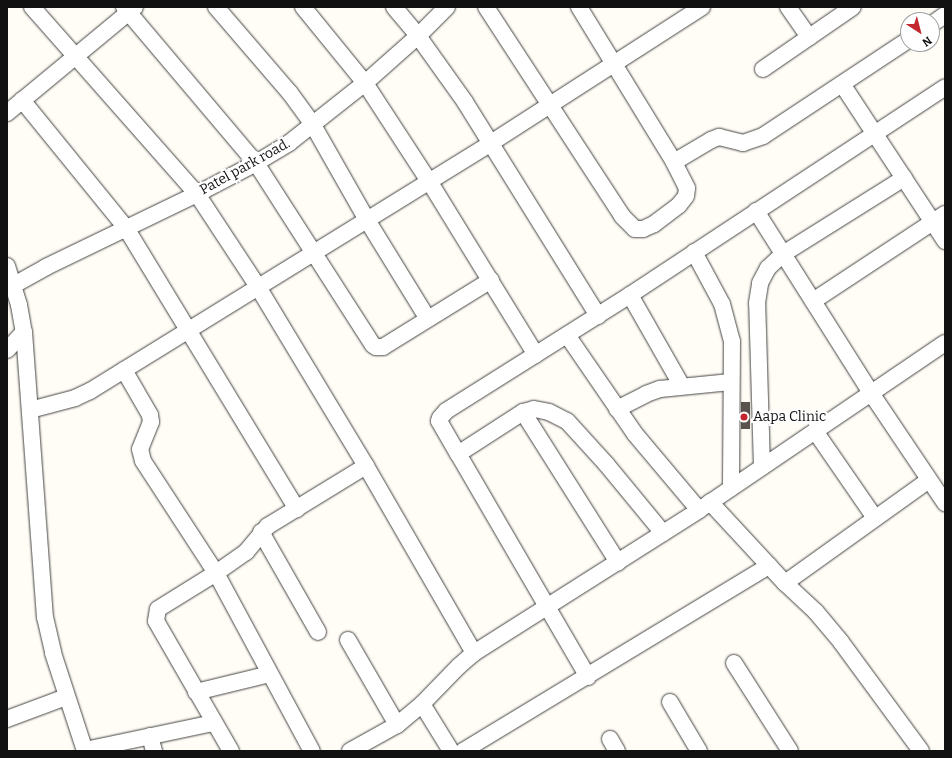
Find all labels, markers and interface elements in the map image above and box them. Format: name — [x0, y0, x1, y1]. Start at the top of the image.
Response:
north arrow — [900, 12, 940, 52]
text: N — [920, 34, 934, 49]
street label: Patel park road. — [197, 135, 293, 199]
place label: Aapa Clinic — [753, 409, 826, 425]
marker: Aapa Clinic — [738, 411, 750, 423]

